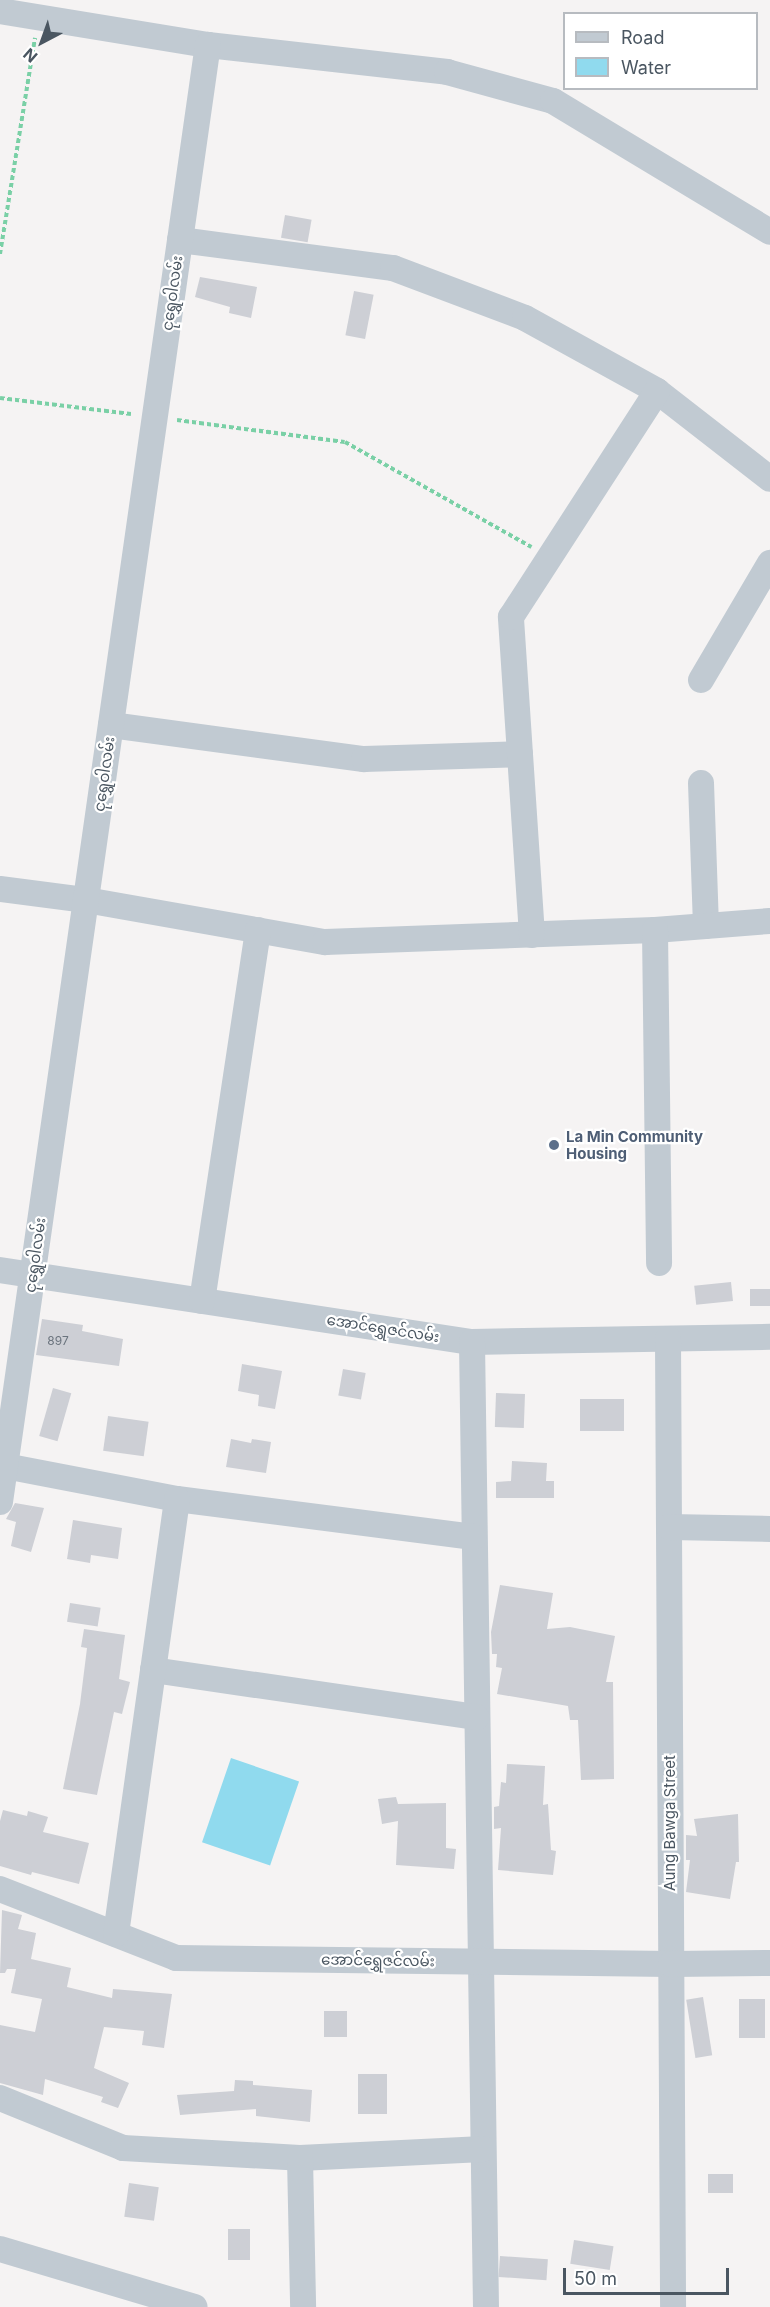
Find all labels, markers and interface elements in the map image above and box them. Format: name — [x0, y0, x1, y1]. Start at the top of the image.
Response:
north arrow — [12, 12, 72, 72]
legend — [563, 12, 758, 90]
text: Road — [621, 27, 664, 48]
text: N — [19, 44, 41, 67]
text: Water — [621, 57, 671, 78]
street label: ငုရွှေဝါလမ်း — [158, 254, 186, 332]
street label: ငုရွှေဝါလမ်း — [90, 735, 118, 813]
place label: La Min Community Housing — [566, 1127, 703, 1162]
marker: La Min Community Housing — [547, 1138, 561, 1152]
street label: ငုရွှေဝါလမ်း — [21, 1216, 49, 1294]
street label: အောင်ရွှေဇင်လမ်း — [325, 1310, 441, 1346]
house number: 897 — [47, 1334, 69, 1348]
street label: Aung Bawga Street — [661, 1755, 679, 1891]
street label: အောင်ရွှေဇင်လမ်း — [321, 1950, 435, 1970]
scale bar — [566, 2256, 732, 2294]
text: 50 m — [574, 2268, 617, 2289]

